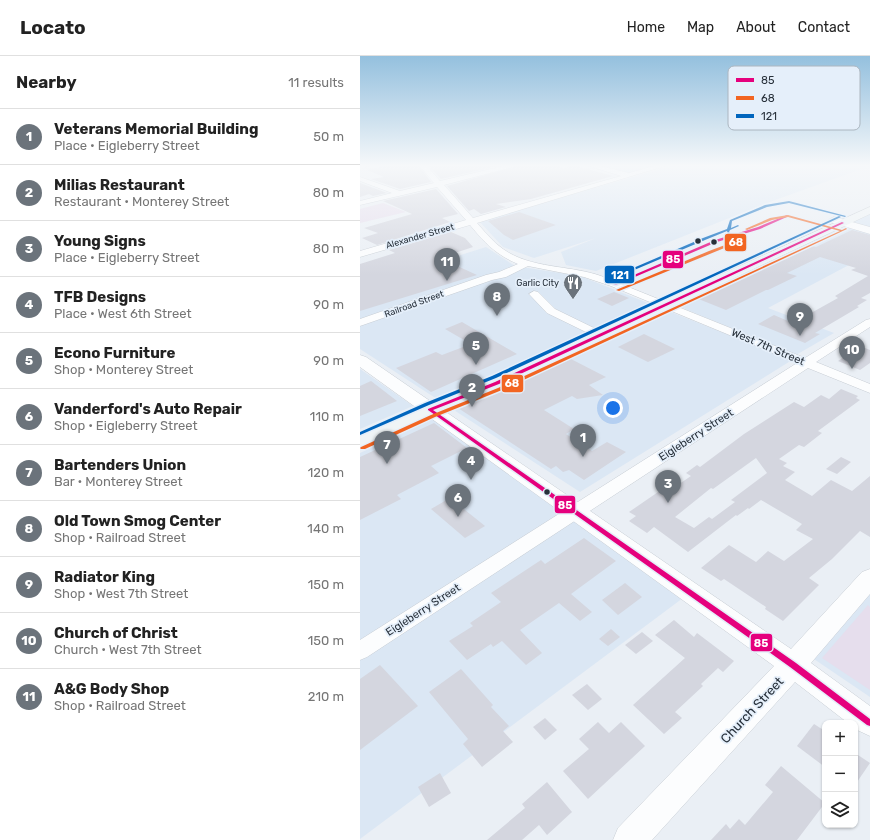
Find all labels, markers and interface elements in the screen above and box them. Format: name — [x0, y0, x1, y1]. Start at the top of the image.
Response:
text: Locato — [20, 16, 86, 39]
text: Home — [627, 19, 665, 36]
text: Map — [687, 19, 714, 36]
text: About — [736, 19, 776, 36]
text: Contact — [798, 19, 850, 36]
legend — [728, 66, 860, 130]
text: Nearby — [16, 72, 77, 92]
text: 85 — [761, 74, 775, 87]
text: 11 results — [288, 75, 344, 90]
text: 68 — [761, 92, 775, 105]
text: 121 — [761, 110, 777, 123]
text: Veterans Memorial Building — [54, 120, 258, 138]
text: 1 — [26, 129, 32, 144]
text: 50 m — [313, 129, 344, 144]
text: Place · Eigleberry Street — [54, 138, 200, 153]
text: Milias Restaurant — [54, 176, 185, 194]
text: 2 — [25, 185, 33, 200]
text: 80 m — [313, 185, 344, 200]
text: Restaurant · Monterey Street — [54, 194, 229, 209]
street label: Alexander Street — [385, 221, 456, 250]
text: Young Signs — [54, 232, 146, 250]
line badge: 68 — [724, 233, 747, 252]
unlabelled marker — [693, 236, 703, 246]
text: 68 — [729, 236, 743, 249]
unlabelled marker — [709, 237, 719, 247]
text: 3 — [25, 241, 33, 256]
text: 80 m — [313, 241, 344, 256]
pin: 11 — [434, 248, 460, 281]
text: Place · Eigleberry Street — [54, 250, 200, 265]
line badge: 85 — [662, 250, 684, 269]
text: 85 — [666, 253, 680, 266]
line badge: 121 — [604, 265, 635, 284]
text: 121 — [611, 269, 629, 282]
restaurant icon: Garlic City — [562, 272, 584, 300]
place label: Garlic City — [516, 278, 559, 288]
pin: 8 — [484, 283, 510, 316]
text: TFB Designs — [54, 288, 146, 306]
street label: Railroad Street — [383, 288, 445, 319]
text: 4 — [25, 297, 33, 312]
text: 90 m — [313, 297, 344, 312]
pin: 9 — [787, 303, 813, 336]
text: Place · West 6th Street — [54, 306, 192, 321]
street label: West 7th Street — [729, 326, 807, 369]
pin: 5 — [463, 332, 489, 365]
pin: 10 — [839, 336, 865, 369]
text: Econo Furniture — [54, 344, 175, 362]
text: 5 — [25, 353, 33, 368]
text: 90 m — [313, 353, 344, 368]
text: Shop · Monterey Street — [54, 362, 193, 377]
pin: 2 — [459, 374, 485, 407]
line badge: 68 — [501, 374, 524, 393]
text: 68 — [505, 377, 519, 390]
your location — [603, 398, 623, 418]
text: Vanderford's Auto Repair — [54, 400, 242, 418]
street label: Eigleberry Street — [656, 406, 736, 464]
text: 6 — [25, 409, 33, 424]
text: 110 m — [310, 409, 344, 424]
text: Shop · Eigleberry Street — [54, 418, 198, 433]
pin: 1 — [570, 424, 596, 457]
pin: 7 — [374, 431, 400, 464]
pin: 4 — [458, 447, 484, 480]
text: Bartenders Union — [54, 456, 186, 474]
text: 7 — [25, 465, 33, 480]
text: 120 m — [308, 465, 344, 480]
pin: 3 — [655, 470, 681, 503]
text: Bar · Monterey Street — [54, 474, 183, 489]
pin: 6 — [445, 484, 471, 517]
unlabelled marker — [542, 487, 552, 497]
line badge: 85 — [554, 495, 576, 514]
text: 85 — [558, 499, 572, 512]
text: Old Town Smog Center — [54, 512, 221, 530]
text: 8 — [25, 521, 33, 536]
text: 140 m — [307, 521, 344, 536]
text: Shop · Railroad Street — [54, 530, 186, 545]
text: Radiator King — [54, 568, 155, 586]
text: 9 — [25, 577, 33, 592]
text: 150 m — [308, 577, 344, 592]
street label: Eigleberry Street — [383, 581, 463, 639]
text: Shop · West 7th Street — [54, 586, 188, 601]
text: Church of Christ — [54, 624, 178, 642]
text: 10 — [21, 633, 37, 648]
text: 150 m — [308, 633, 344, 648]
line badge: 85 — [750, 633, 773, 652]
text: 85 — [754, 637, 768, 650]
text: Church · West 7th Street — [54, 642, 202, 657]
street label: Church Street — [718, 674, 786, 746]
text: A&G Body Shop — [54, 680, 169, 698]
text: 11 — [23, 689, 35, 704]
text: 210 m — [308, 689, 344, 704]
text: Shop · Railroad Street — [54, 698, 186, 713]
map controls — [822, 720, 858, 828]
button: + — [822, 720, 858, 756]
button: − — [822, 756, 858, 792]
button: layers — [822, 792, 858, 828]

